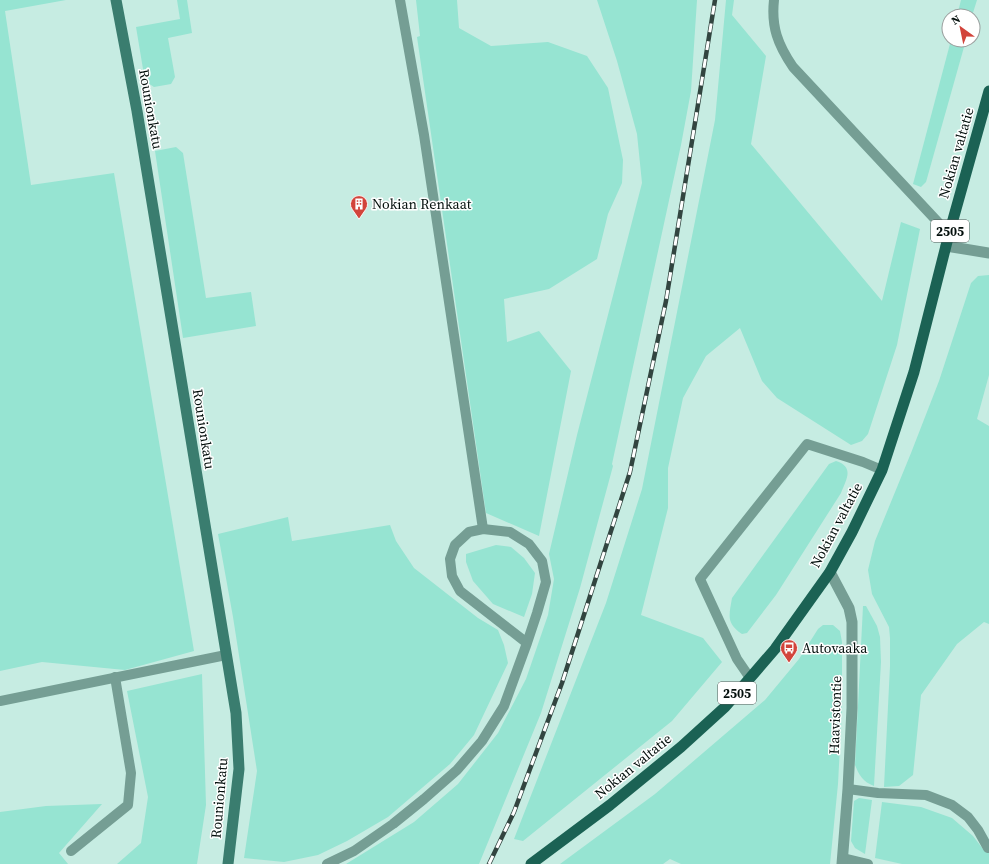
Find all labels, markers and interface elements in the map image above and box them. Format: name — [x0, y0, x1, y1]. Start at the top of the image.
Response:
north arrow — [941, 8, 981, 48]
text: N — [948, 12, 963, 29]
street label: Rounionkatu — [134, 67, 168, 151]
street label: Nokian valtatie — [933, 105, 979, 201]
building icon: Nokian Renkaat — [349, 194, 369, 219]
place label: Nokian Renkaat — [372, 194, 472, 214]
road number: 2505 — [931, 220, 969, 242]
street label: Rounionkatu — [188, 387, 220, 471]
street label: Nokian valtatie — [805, 479, 867, 571]
bus stop icon: Autovaaka — [779, 638, 799, 663]
place label: Autovaaka — [802, 638, 868, 658]
street label: Haavistontie — [824, 675, 846, 755]
road number: 2505 — [718, 682, 756, 704]
street label: Nokian valtatie — [590, 729, 676, 803]
street label: Rounionkatu — [206, 757, 232, 839]

